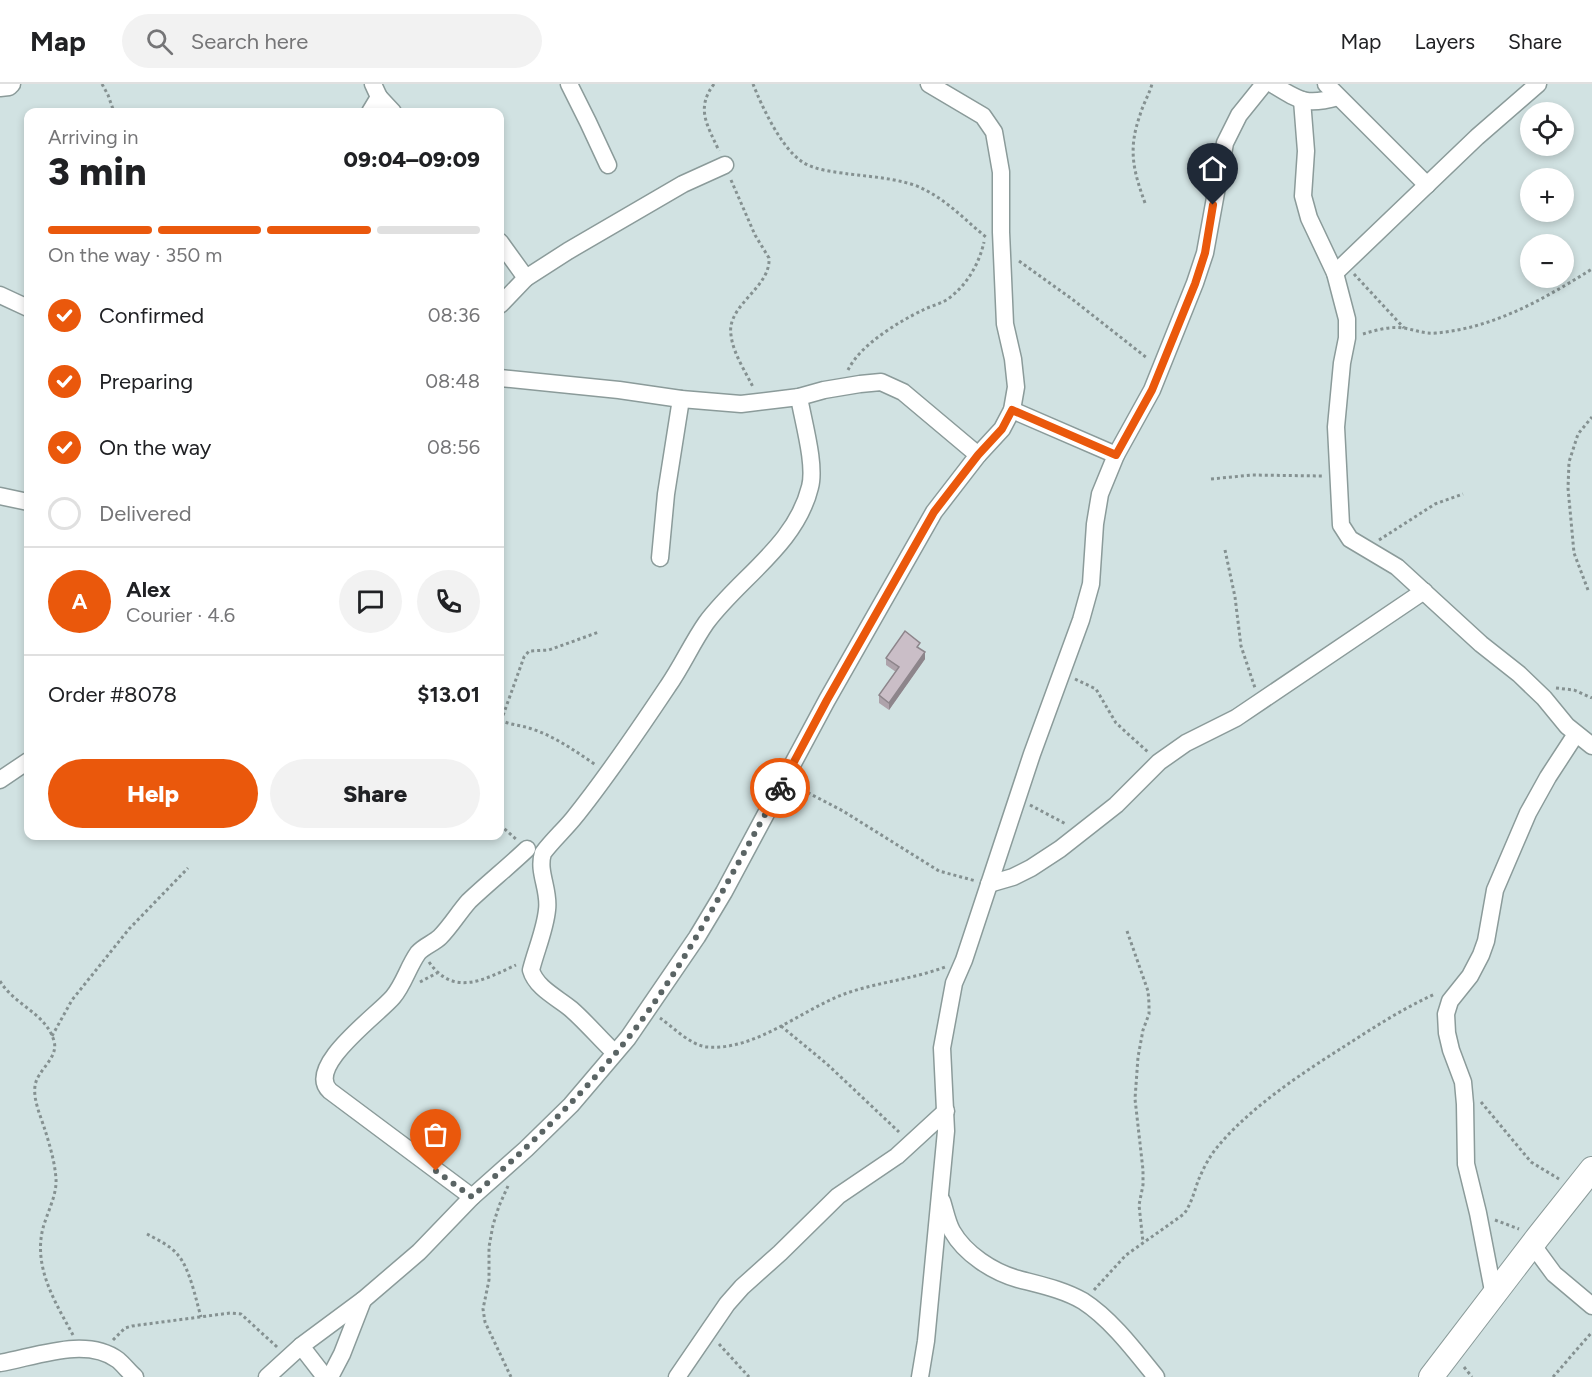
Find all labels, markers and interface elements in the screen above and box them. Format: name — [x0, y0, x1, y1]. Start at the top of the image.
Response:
search box — [122, 14, 542, 68]
text: Map — [30, 24, 86, 58]
icon: search — [143, 25, 176, 58]
text: Search here — [191, 28, 308, 55]
text: Map — [1341, 29, 1381, 54]
text: Layers — [1414, 29, 1475, 54]
text: Share — [1508, 29, 1562, 54]
map controls — [1520, 102, 1574, 288]
button: locate — [1520, 102, 1574, 156]
text: Arriving in — [48, 125, 138, 149]
pin — [1187, 143, 1238, 205]
text: 09:04–09:09 — [344, 146, 480, 173]
text: 3 min — [48, 148, 146, 195]
icon: home — [1196, 152, 1229, 185]
button: + — [1520, 168, 1574, 222]
button: − — [1520, 234, 1574, 288]
text: On the way · 350 m — [48, 243, 222, 267]
icon: check — [48, 299, 81, 332]
text: Confirmed — [99, 302, 204, 329]
text: 08:36 — [428, 303, 480, 327]
icon: check — [48, 365, 81, 398]
text: Preparing — [99, 368, 193, 395]
text: 08:48 — [425, 369, 480, 393]
icon: check — [48, 431, 81, 464]
text: On the way — [99, 434, 211, 461]
text: 08:56 — [427, 435, 480, 459]
text: Delivered — [99, 500, 192, 527]
button: chat — [339, 570, 402, 633]
button: phone — [417, 570, 480, 633]
text: Alex — [126, 576, 171, 603]
text: A — [72, 588, 87, 615]
text: Courier · 4.6 — [126, 603, 235, 627]
text: Order #8078 — [48, 681, 177, 708]
text: $13.01 — [417, 681, 480, 708]
courier — [750, 758, 810, 818]
button: Help — [48, 759, 258, 828]
button: Share — [270, 759, 480, 828]
icon: bike — [764, 772, 797, 805]
pin — [410, 1109, 461, 1171]
icon: bag — [419, 1118, 452, 1151]

